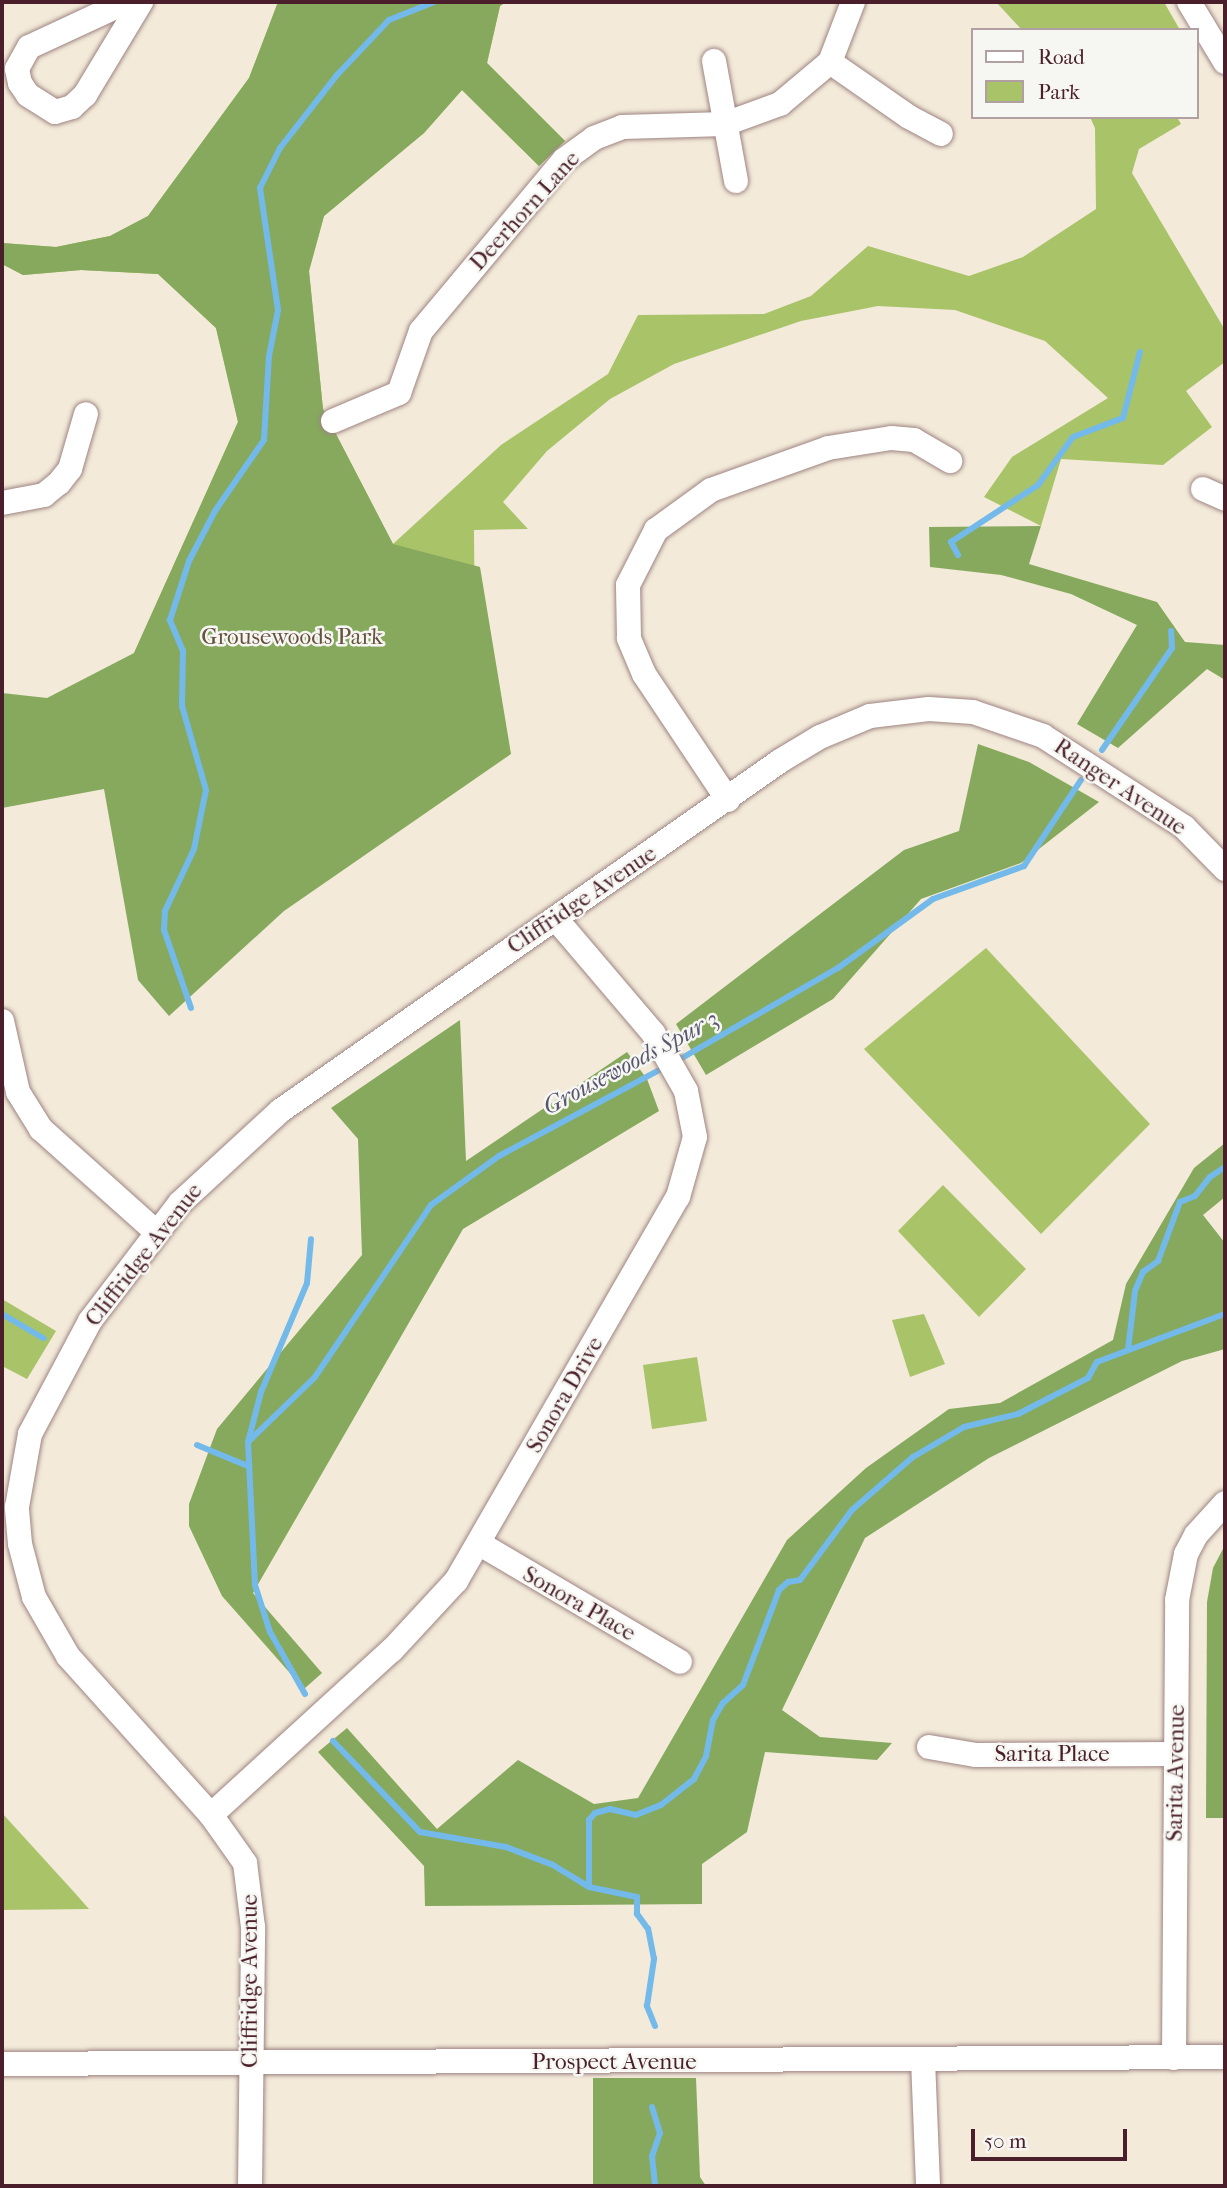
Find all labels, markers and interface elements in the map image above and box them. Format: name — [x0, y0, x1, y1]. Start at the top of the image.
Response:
legend — [972, 28, 1199, 119]
text: Road — [1038, 45, 1085, 69]
text: Park — [1038, 80, 1080, 104]
street label: Deerhorn Lane — [464, 145, 586, 277]
park label: Grousewoods Park — [201, 623, 383, 651]
street label: Ranger Avenue — [1049, 733, 1191, 841]
street label: Cliffridge Avenue — [502, 840, 662, 960]
water label: Grousewoods Spur 3 — [538, 1005, 724, 1121]
street label: Cliffridge Avenue — [80, 1178, 208, 1332]
street label: Sonora Drive — [521, 1332, 609, 1458]
street label: Sonora Place — [518, 1561, 640, 1647]
street label: Sarita Avenue — [1161, 1704, 1191, 1842]
street label: Sarita Place — [994, 1740, 1110, 1768]
street label: Cliffridge Avenue — [236, 1894, 264, 2068]
street label: Prospect Avenue — [531, 2048, 697, 2076]
scale bar — [975, 2114, 1131, 2158]
text: 50 m — [984, 2129, 1027, 2153]

